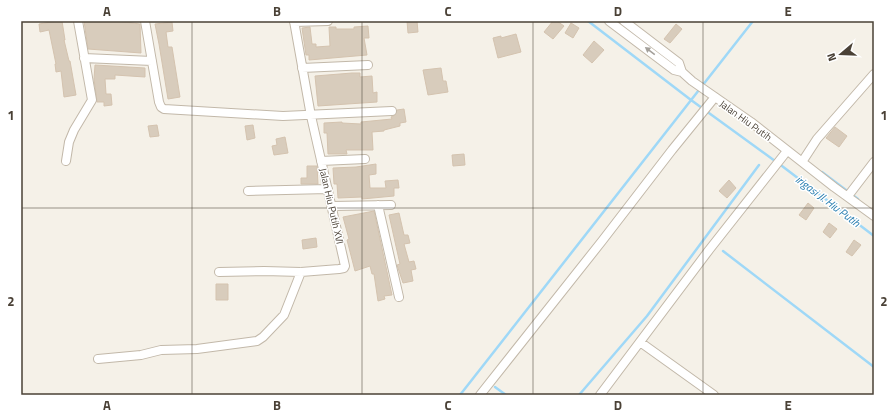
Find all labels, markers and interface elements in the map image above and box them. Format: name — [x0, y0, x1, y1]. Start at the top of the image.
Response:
text: A — [103, 1, 111, 21]
text: B — [273, 1, 281, 21]
text: C — [444, 1, 452, 21]
text: D — [614, 1, 622, 21]
text: E — [784, 1, 792, 21]
north arrow — [821, 34, 861, 74]
one-way arrow — [644, 47, 655, 55]
text: N — [823, 51, 840, 63]
street label: Jalan Hiu Putih — [716, 96, 775, 145]
text: 1 — [7, 105, 15, 125]
text: 1 — [880, 105, 888, 125]
street label: Jalan Hiu Putih XVI — [315, 167, 348, 246]
water label: irigasi Jl. Hiu Putih — [792, 171, 864, 231]
text: 2 — [7, 291, 15, 311]
text: 2 — [880, 291, 888, 311]
text: A — [103, 395, 111, 415]
text: B — [273, 395, 281, 415]
text: C — [444, 395, 452, 415]
text: D — [614, 395, 622, 415]
text: E — [784, 395, 792, 415]

